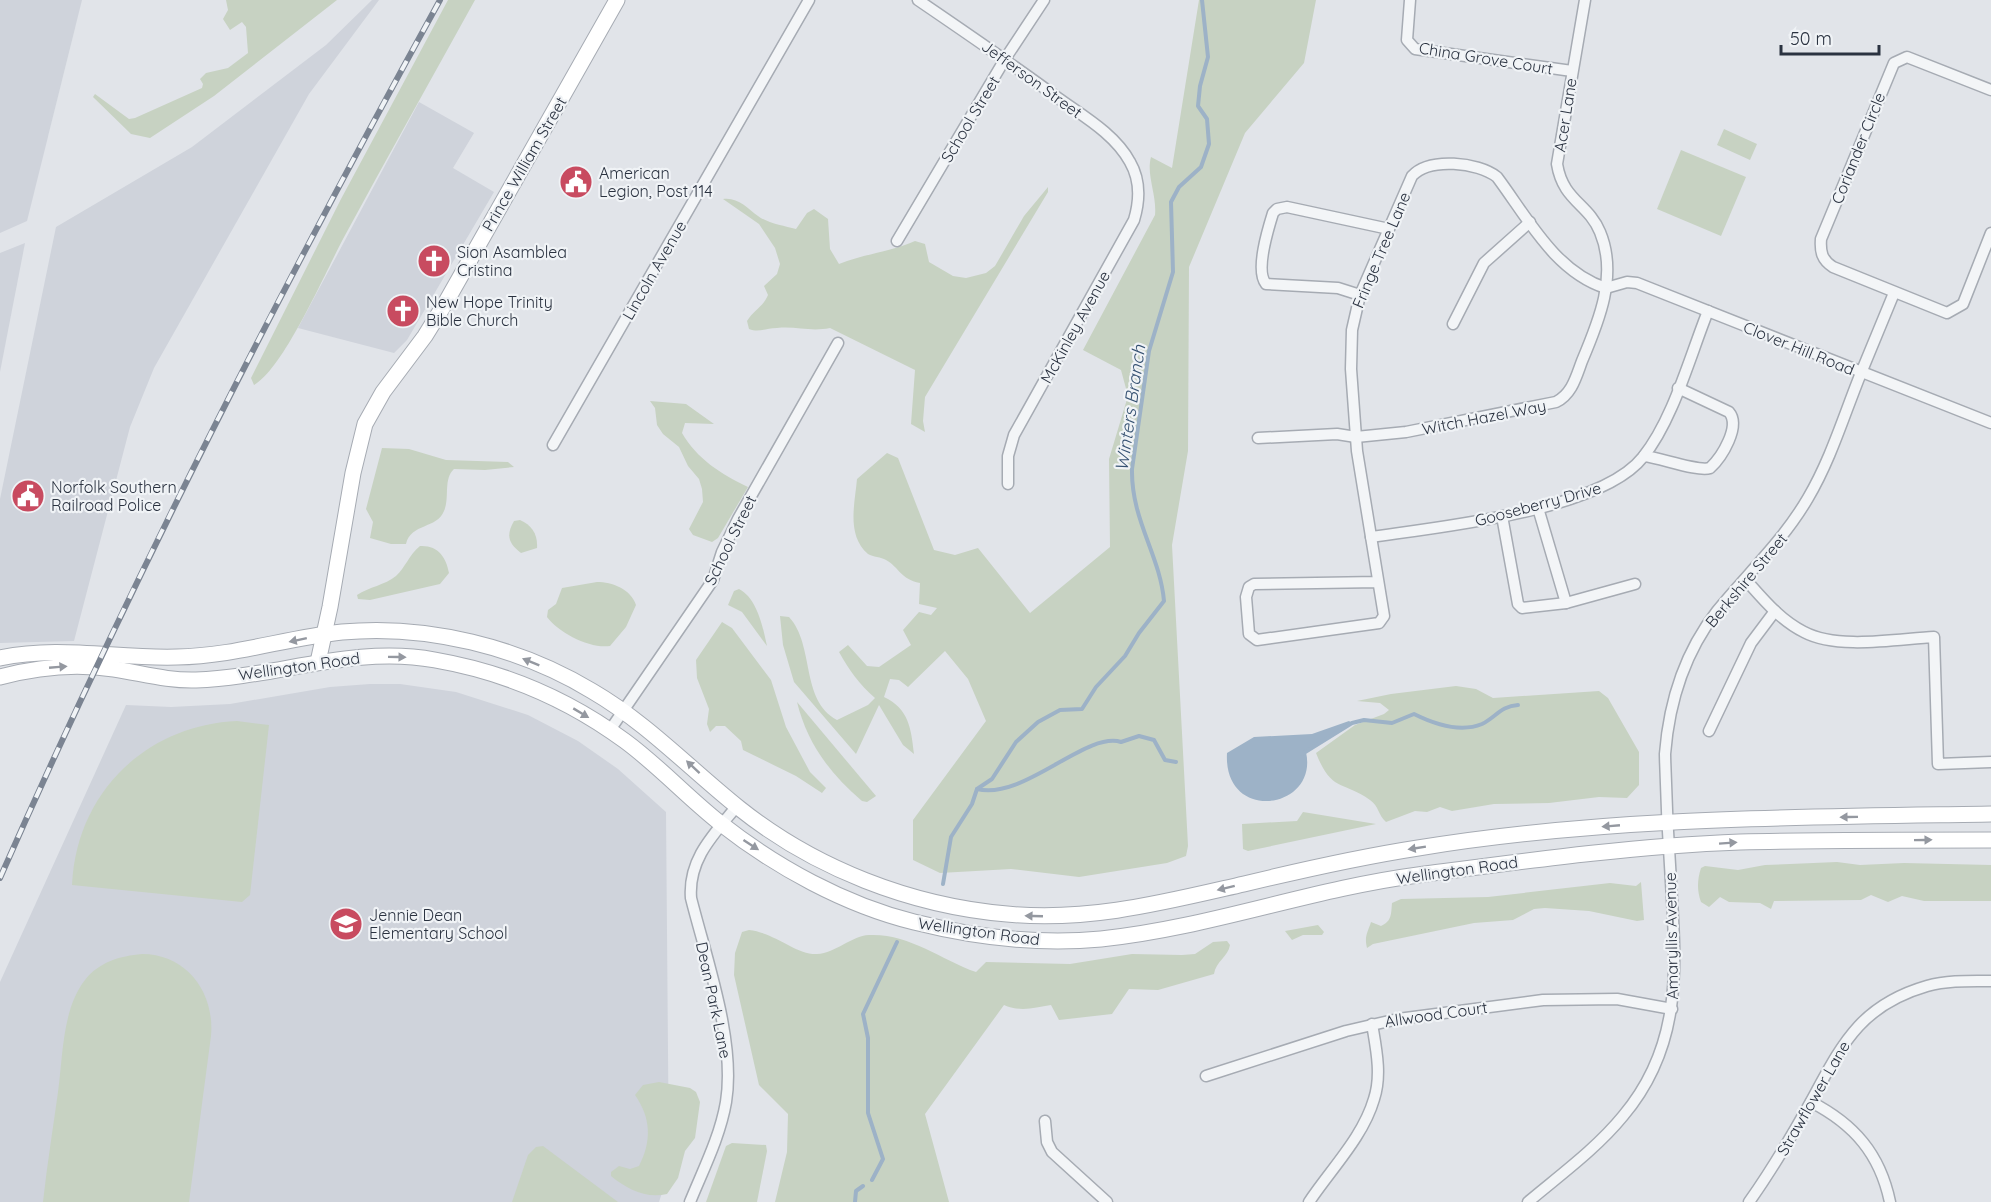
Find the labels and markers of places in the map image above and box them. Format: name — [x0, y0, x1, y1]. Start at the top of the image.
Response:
place label: American Legion, Post 114 — [599, 163, 713, 201]
public building icon: American Legion, Post 114 — [558, 164, 594, 200]
place label: Sion Asamblea Cristina — [457, 242, 567, 280]
church icon: Sion Asamblea Cristina — [416, 243, 452, 279]
place label: New Hope Trinity Bible Church — [426, 292, 553, 330]
church icon: New Hope Trinity Bible Church — [385, 293, 421, 329]
place label: Norfolk Southern Railroad Police — [51, 477, 177, 515]
public building icon: Norfolk Southern Railroad Police — [10, 478, 46, 514]
place label: Jennie Dean Elementary School — [369, 905, 508, 943]
school or university icon: Jennie Dean Elementary School — [328, 906, 364, 942]

